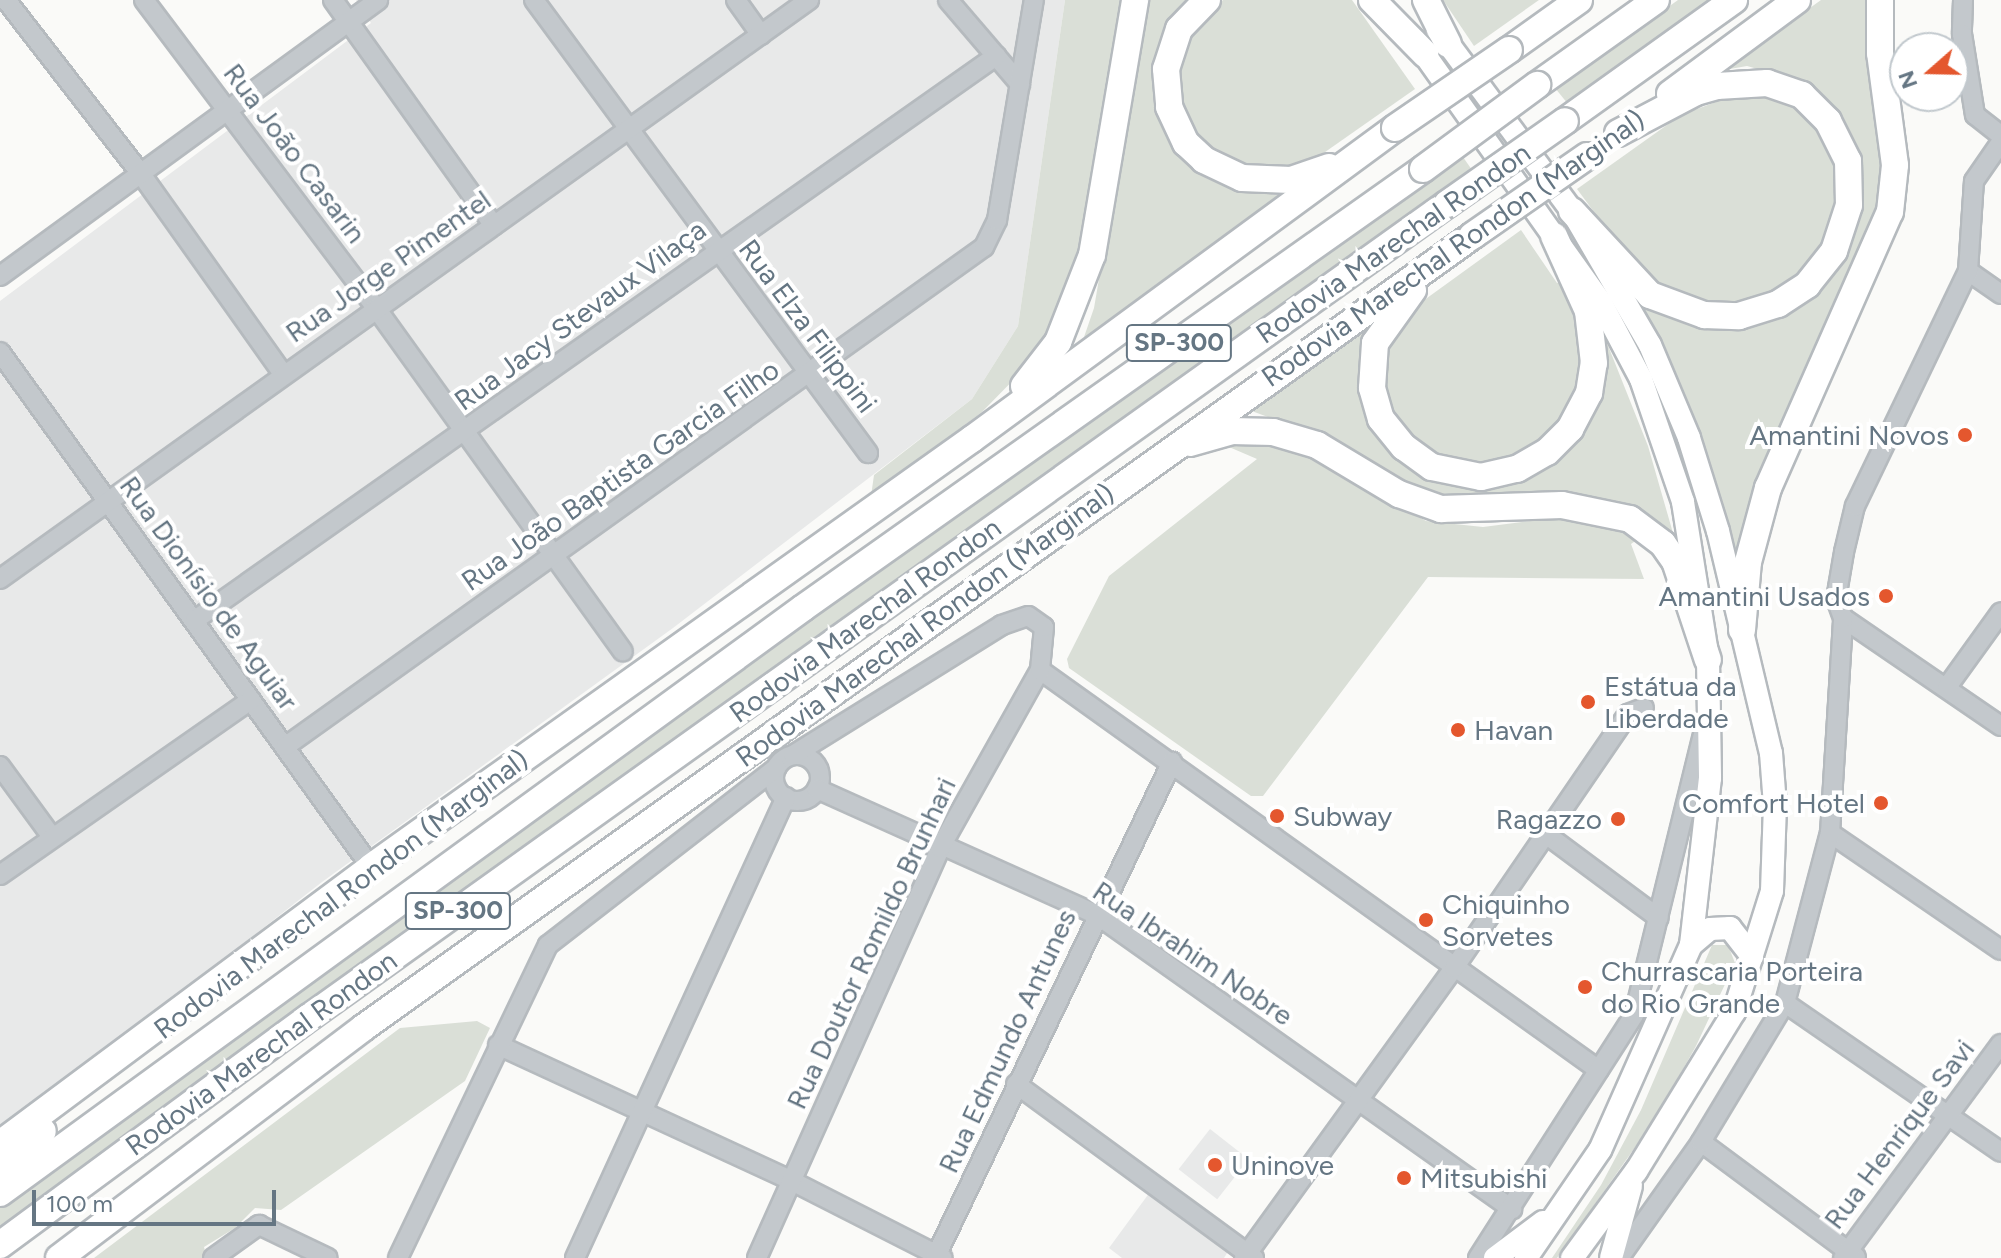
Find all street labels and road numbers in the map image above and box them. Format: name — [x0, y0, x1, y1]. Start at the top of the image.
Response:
street label: Rua João Casarin — [217, 57, 373, 249]
street label: Rodovia Marechal Rondon (Marginal) — [1255, 102, 1651, 394]
street label: Rodovia Marechal Rondon — [1250, 136, 1536, 350]
street label: Rua Jorge Pimentel — [279, 183, 497, 349]
street label: Rua Jacy Stevaux Vilaça — [448, 213, 712, 417]
street label: Rua Elza Filippini — [732, 233, 884, 419]
road number: SP-300 — [1125, 321, 1233, 365]
street label: Rua João Baptista Garcia Filho — [455, 352, 785, 598]
street label: Rua Dionísio de Aguiar — [113, 470, 305, 716]
street label: Rodovia Marechal Rondon (Marginal) — [729, 476, 1121, 774]
street label: Rodovia Marechal Rondon — [723, 510, 1007, 730]
street label: Rodovia Marechal Rondon (Marginal) — [147, 742, 535, 1046]
street label: Rua Doutor Romildo Brunhari — [779, 772, 963, 1114]
street label: Rua Ibrahim Nobre — [1087, 874, 1299, 1032]
road number: SP-300 — [404, 889, 512, 933]
street label: Rua Edmundo Antunes — [931, 904, 1083, 1178]
street label: Rodovia Marechal Rondon — [119, 943, 403, 1163]
street label: Rua Henrique Savi — [1817, 1033, 1981, 1235]

